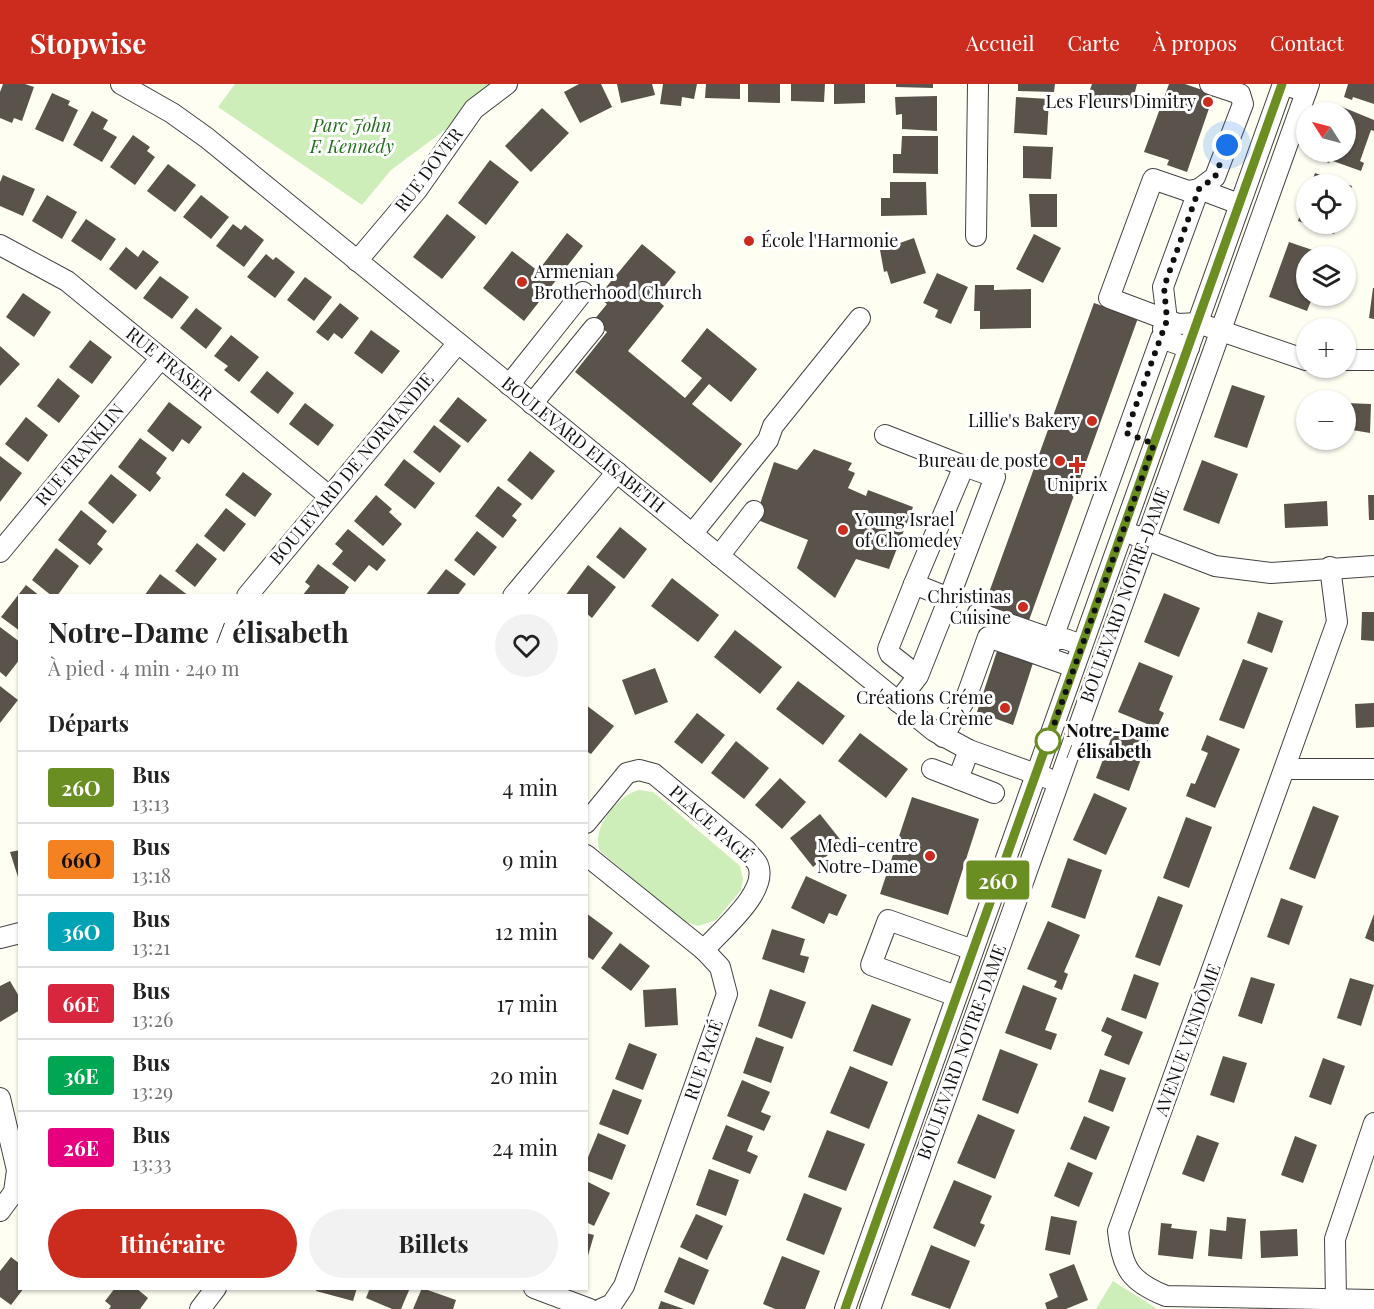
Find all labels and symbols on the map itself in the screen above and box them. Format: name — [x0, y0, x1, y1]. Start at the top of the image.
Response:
place label: Les Fleurs Dimitry — [1046, 89, 1196, 113]
marker: Les Fleurs Dimitry — [1201, 95, 1215, 109]
north arrow — [1296, 102, 1356, 162]
park label: Parc John F. Kennedy — [309, 113, 394, 158]
street label: RUE DOVER — [389, 122, 468, 216]
your location — [1212, 130, 1242, 160]
place label: École l'Harmonie — [761, 228, 898, 252]
marker: École l'Harmonie — [742, 234, 756, 248]
place label: Armenian Brotherhood Church — [533, 259, 702, 304]
marker: Armenian Brotherhood Church — [515, 275, 529, 289]
street label: RUE FRASER — [121, 321, 218, 406]
street label: BOULEVARD DE NORMANDIE — [264, 367, 439, 569]
street label: BOULEVARD ELISABETH — [497, 371, 670, 518]
street label: RUE FRANKLIN — [30, 398, 129, 510]
place label: Lillie's Bakery — [968, 408, 1080, 432]
marker: Lillie's Bakery — [1085, 414, 1099, 428]
place label: Bureau de poste — [918, 448, 1048, 472]
marker: Bureau de poste — [1053, 454, 1067, 468]
marker: Uniprix — [1070, 458, 1084, 472]
place label: Uniprix — [1046, 472, 1108, 496]
street label: BOULEVARD NOTRE-DAME — [1074, 484, 1174, 706]
place label: Young Israel of Chomedey — [854, 507, 962, 552]
marker: Young Israel of Chomedey — [836, 523, 850, 537]
place label: Christinas Cuisine — [927, 584, 1011, 629]
marker: Christinas Cuisine — [1016, 600, 1030, 614]
place label: Créations Créme de la Crème — [856, 685, 993, 730]
marker: Créations Créme de la Crème — [998, 701, 1012, 715]
place label: Notre-Dame / élisabeth — [1066, 718, 1169, 763]
marker: Notre-Dame / élisabeth — [1035, 728, 1061, 754]
street label: PLACE PAGÉ — [665, 779, 759, 867]
place label: Medi-centre Notre-Dame — [817, 833, 918, 878]
marker: Medi-centre Notre-Dame — [923, 849, 937, 863]
line badge: 26O — [964, 860, 1032, 900]
street label: BOULEVARD NOTRE-DAME — [911, 941, 1011, 1163]
street label: AVENUE VENDÔME — [1148, 960, 1226, 1120]
street label: RUE PAGÉ — [678, 1016, 728, 1103]

